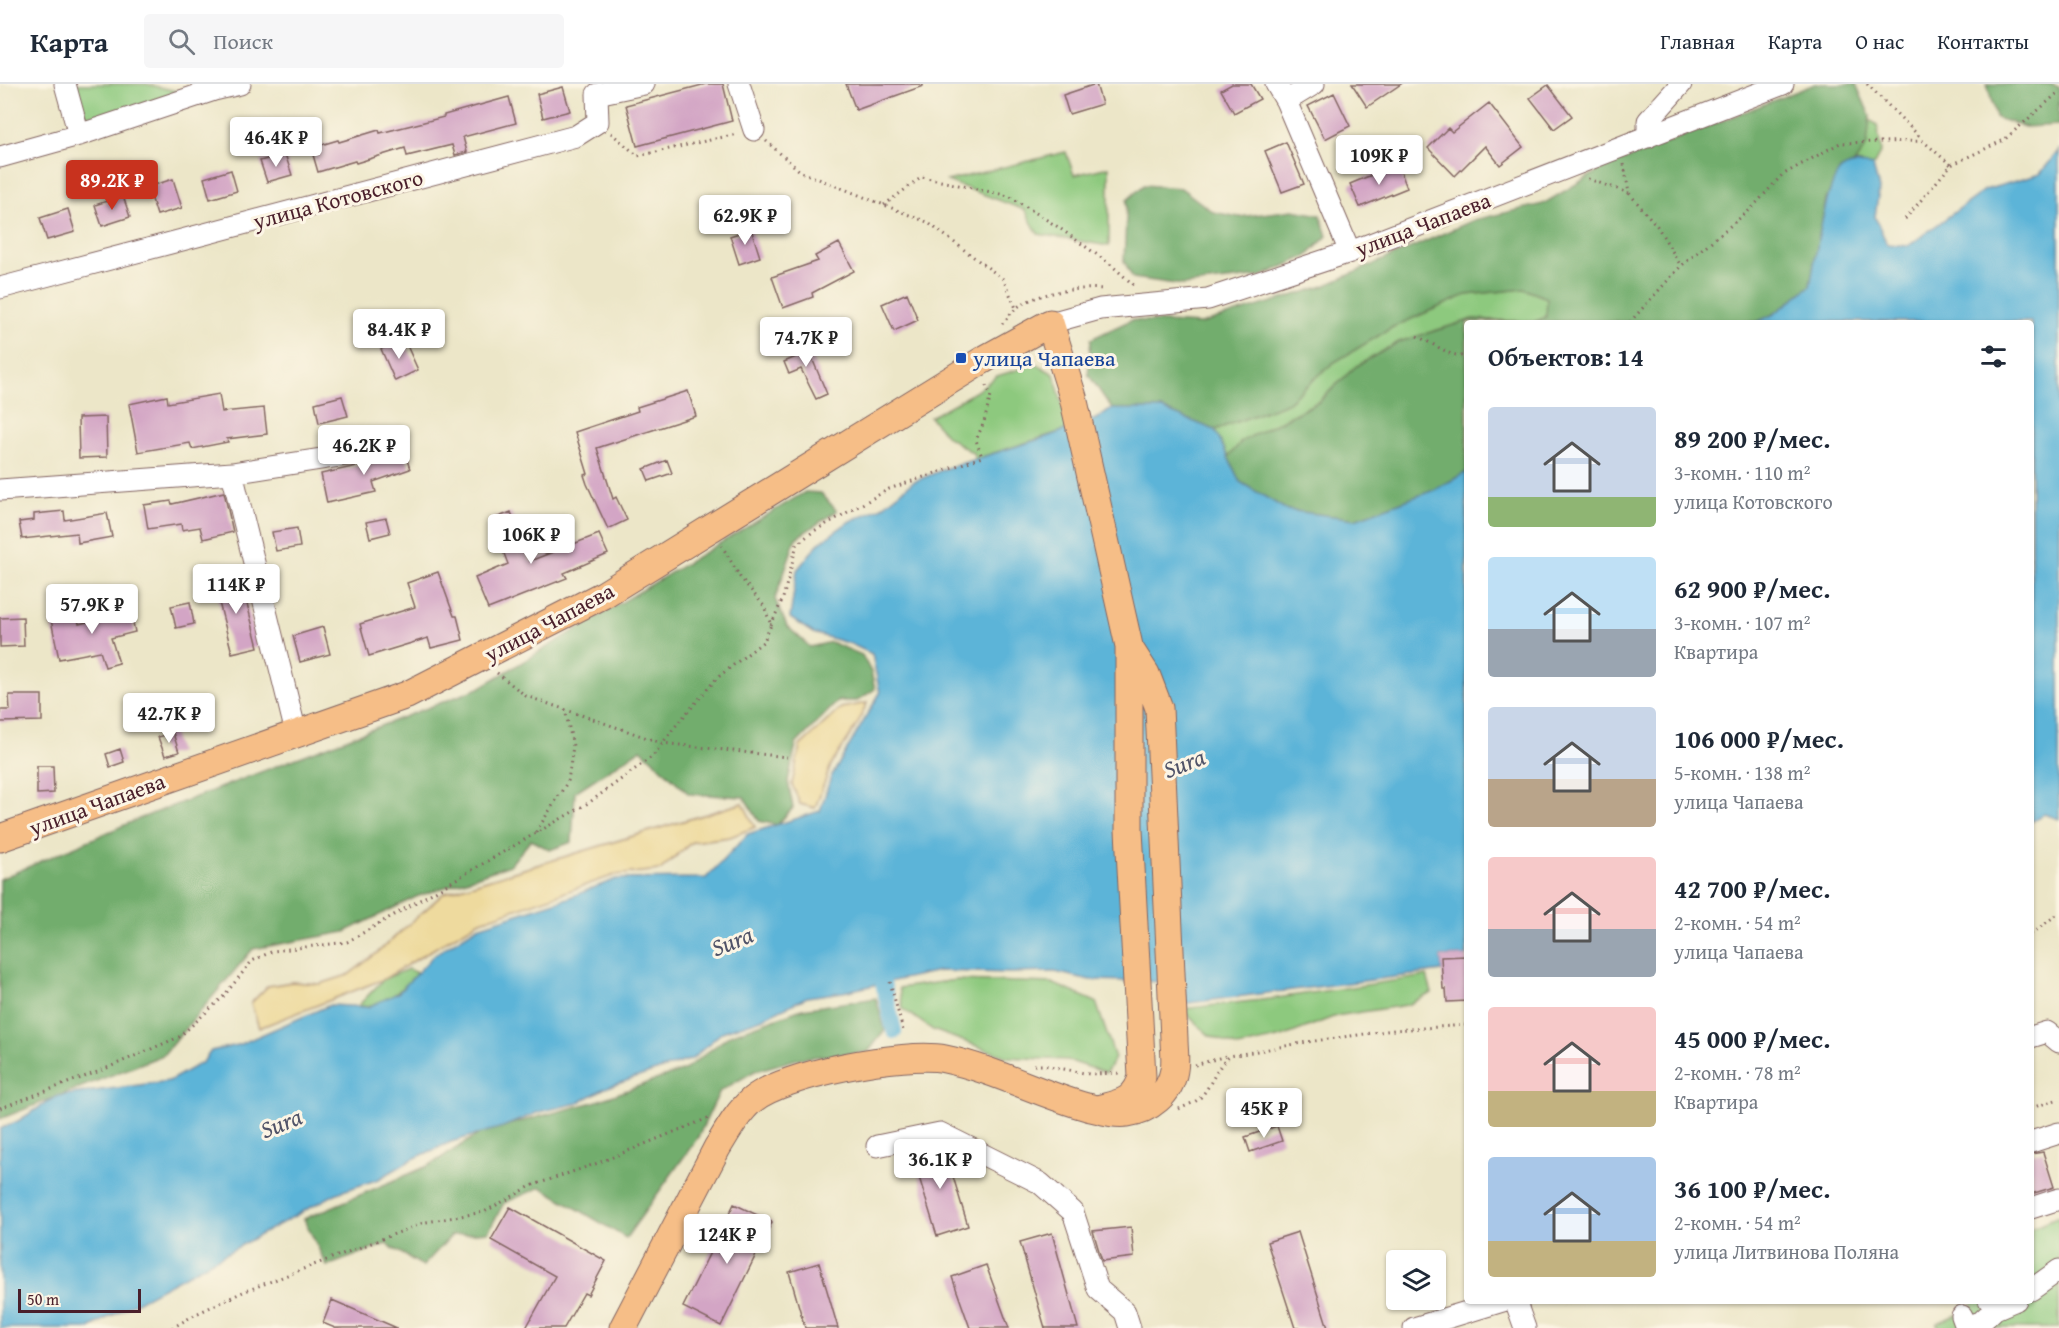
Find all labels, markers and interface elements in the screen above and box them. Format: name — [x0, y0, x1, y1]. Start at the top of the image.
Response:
search box — [144, 14, 564, 68]
text: Карта — [30, 21, 108, 62]
icon: search — [165, 25, 198, 58]
text: Поиск — [213, 25, 273, 57]
text: Главная — [1660, 26, 1735, 57]
text: Карта — [1768, 26, 1822, 57]
text: О нас — [1855, 26, 1904, 57]
text: Контакты — [1937, 26, 2029, 57]
pin: 46.4K ₽ — [221, 117, 331, 168]
text: 46.4K ₽ — [244, 122, 308, 151]
pin: 109K ₽ — [1330, 135, 1428, 186]
text: 109K ₽ — [1350, 140, 1408, 169]
pin: 89.2K ₽ — [57, 160, 167, 211]
street label: улица Котовского — [249, 161, 426, 237]
text: 89.2K ₽ — [80, 165, 144, 194]
street label: улица Чапаева — [1350, 183, 1496, 265]
pin: 62.9K ₽ — [690, 195, 800, 246]
text: 62.9K ₽ — [713, 200, 777, 229]
pin: 84.4K ₽ — [344, 309, 454, 360]
text: 84.4K ₽ — [367, 314, 431, 343]
pin: 74.7K ₽ — [751, 317, 861, 368]
text: 74.7K ₽ — [774, 322, 838, 351]
text: Объектов: 14 — [1488, 337, 1644, 376]
icon: filters — [1977, 340, 2010, 373]
place label: улица Чапаева — [972, 342, 1116, 374]
marker: улица Чапаева — [954, 351, 968, 365]
text: 89 200 ₽/мес. — [1674, 419, 1830, 458]
pin: 46.2K ₽ — [309, 425, 419, 476]
text: 46.2K ₽ — [332, 430, 396, 459]
icon: home — [1536, 431, 1608, 503]
text: 3-комн. · 110 m² — [1674, 458, 1810, 487]
text: улица Котовского — [1674, 487, 1833, 516]
pin: 106K ₽ — [482, 514, 580, 565]
text: 106K ₽ — [502, 519, 560, 548]
pin: 114K ₽ — [187, 564, 285, 615]
text: 114K ₽ — [207, 569, 265, 598]
text: 62 900 ₽/мес. — [1674, 569, 1830, 608]
street label: улица Чапаева — [478, 574, 620, 670]
icon: home — [1536, 581, 1608, 653]
pin: 57.9K ₽ — [37, 584, 147, 635]
text: 57.9K ₽ — [60, 589, 124, 618]
text: 3-комн. · 107 m² — [1674, 608, 1810, 637]
text: Квартира — [1674, 637, 1758, 666]
pin: 42.7K ₽ — [114, 693, 224, 744]
text: 42.7K ₽ — [137, 698, 201, 727]
text: 106 000 ₽/мес. — [1674, 719, 1844, 758]
icon: home — [1536, 731, 1608, 803]
water label: Sura — [1158, 739, 1210, 787]
text: 5-комн. · 138 m² — [1674, 758, 1810, 787]
street label: улица Чапаева — [24, 764, 170, 844]
text: улица Чапаева — [1674, 787, 1804, 816]
text: 42 700 ₽/мес. — [1674, 869, 1830, 908]
icon: home — [1536, 881, 1608, 953]
text: 2-комн. · 54 m² — [1674, 908, 1801, 937]
water label: Sura — [706, 917, 758, 965]
text: улица Чапаева — [1674, 937, 1804, 966]
text: 45 000 ₽/мес. — [1674, 1019, 1830, 1058]
icon: home — [1536, 1031, 1608, 1103]
text: 2-комн. · 78 m² — [1674, 1058, 1801, 1087]
text: Квартира — [1674, 1087, 1758, 1116]
pin: 45K ₽ — [1222, 1088, 1306, 1139]
text: 45K ₽ — [1240, 1093, 1288, 1122]
water label: Sura — [255, 1099, 307, 1147]
pin: 36.1K ₽ — [885, 1139, 995, 1190]
text: 36.1K ₽ — [908, 1144, 972, 1173]
text: 36 100 ₽/мес. — [1674, 1169, 1830, 1208]
icon: home — [1536, 1181, 1608, 1253]
text: 2-комн. · 54 m² — [1674, 1208, 1801, 1237]
pin: 124K ₽ — [678, 1214, 776, 1265]
text: 124K ₽ — [698, 1219, 756, 1248]
text: улица Литвинова Поляна — [1674, 1237, 1899, 1266]
map controls — [1386, 1250, 1446, 1310]
button: layers — [1386, 1250, 1446, 1310]
scale bar — [18, 1286, 141, 1314]
text: 50 m — [27, 1287, 59, 1311]

